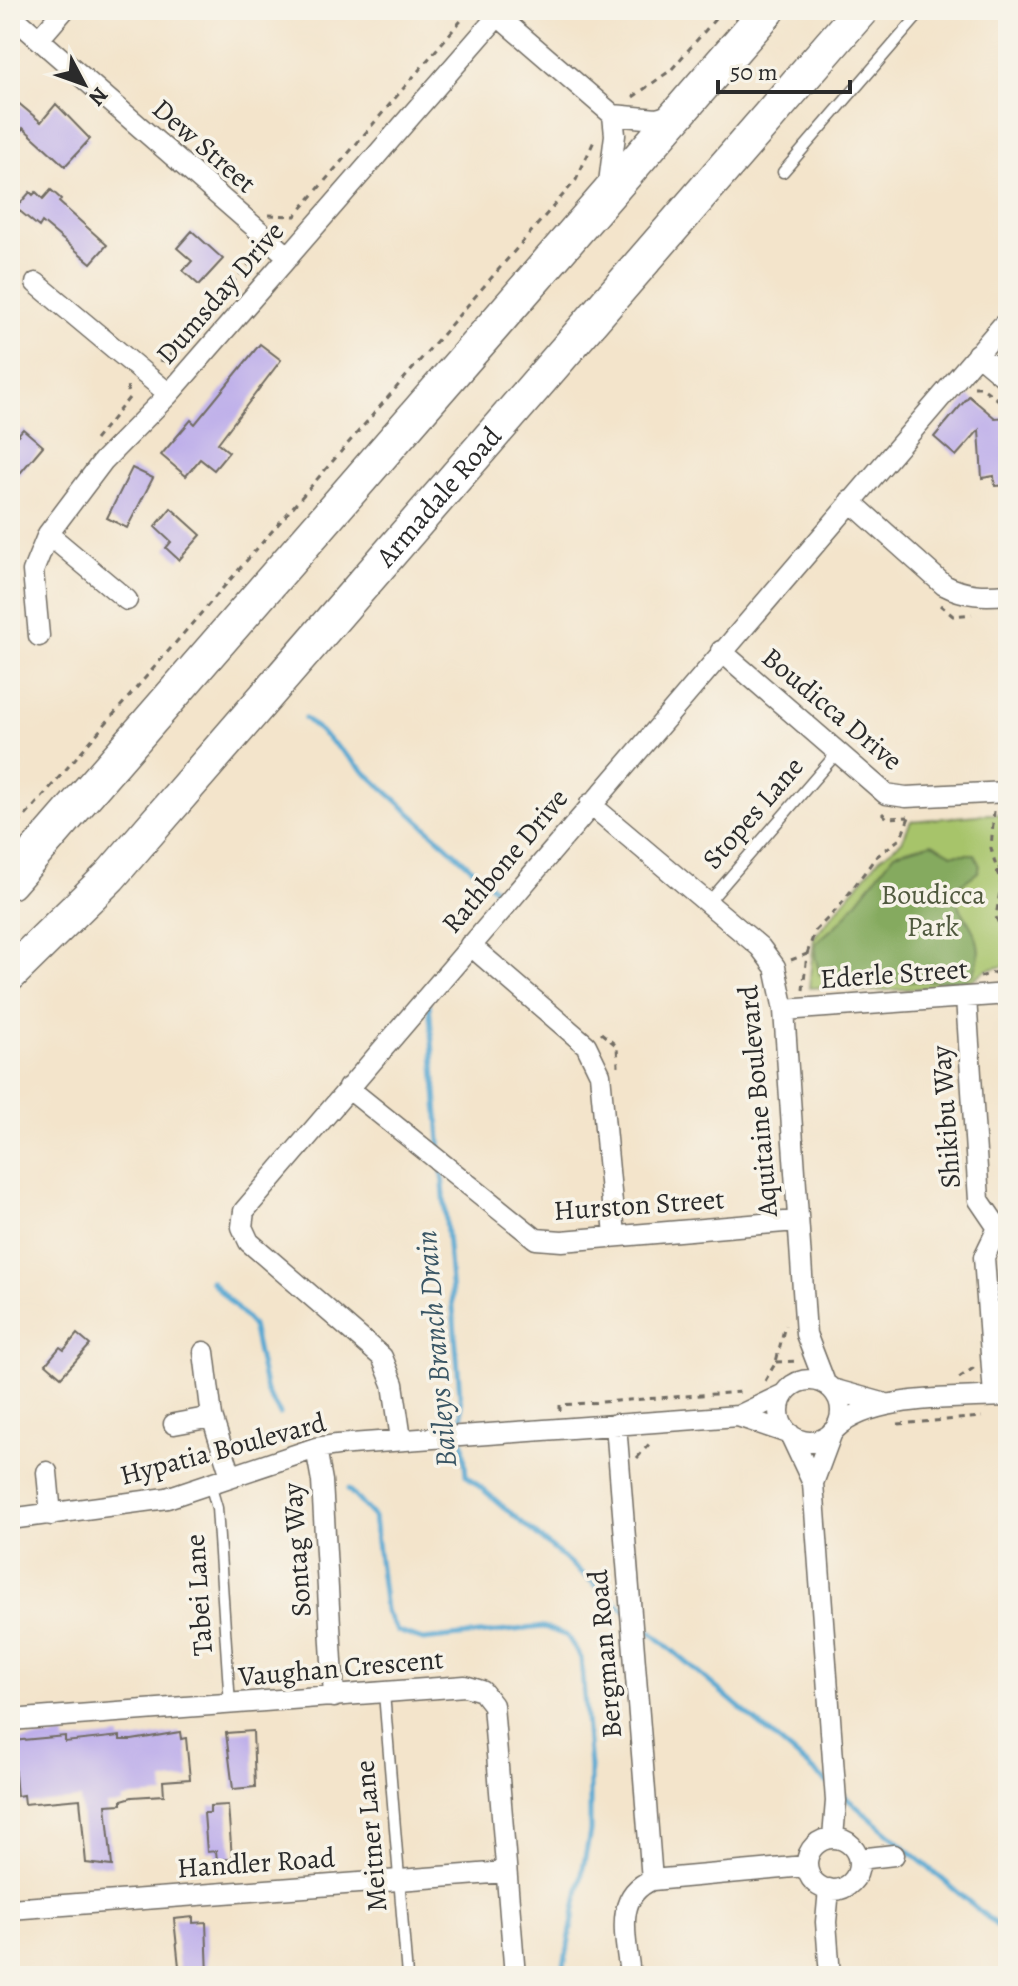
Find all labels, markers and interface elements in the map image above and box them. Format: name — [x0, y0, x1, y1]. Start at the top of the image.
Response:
north arrow — [44, 44, 124, 124]
scale bar — [718, 44, 850, 94]
text: 50 m — [730, 56, 778, 88]
text: N — [82, 81, 115, 112]
street label: Dew Street — [144, 90, 264, 202]
street label: Dumsday Drive — [147, 213, 293, 373]
street label: Armadale Road — [367, 418, 511, 576]
street label: Boudicca Drive — [754, 639, 910, 779]
street label: Stopes Lane — [694, 749, 812, 877]
street label: Rathbone Drive — [433, 781, 577, 941]
park label: Boudicca Park — [881, 876, 985, 946]
street label: Ederle Street — [819, 950, 969, 998]
street label: Aquitaine Boulevard — [729, 983, 787, 1219]
street label: Shikibu Way — [922, 1044, 970, 1190]
street label: Hurston Street — [552, 1180, 726, 1230]
water label: Baileys Branch Drain — [406, 1229, 466, 1469]
street label: Hypatia Boulevard — [116, 1403, 331, 1495]
street label: Sontag Way — [273, 1481, 321, 1618]
street label: Tabei Lane — [176, 1533, 222, 1657]
street label: Bergman Road — [579, 1567, 631, 1740]
street label: Vaughan Crescent — [236, 1640, 445, 1696]
street label: Meitner Lane — [345, 1759, 397, 1913]
street label: Handler Road — [176, 1838, 337, 1887]

